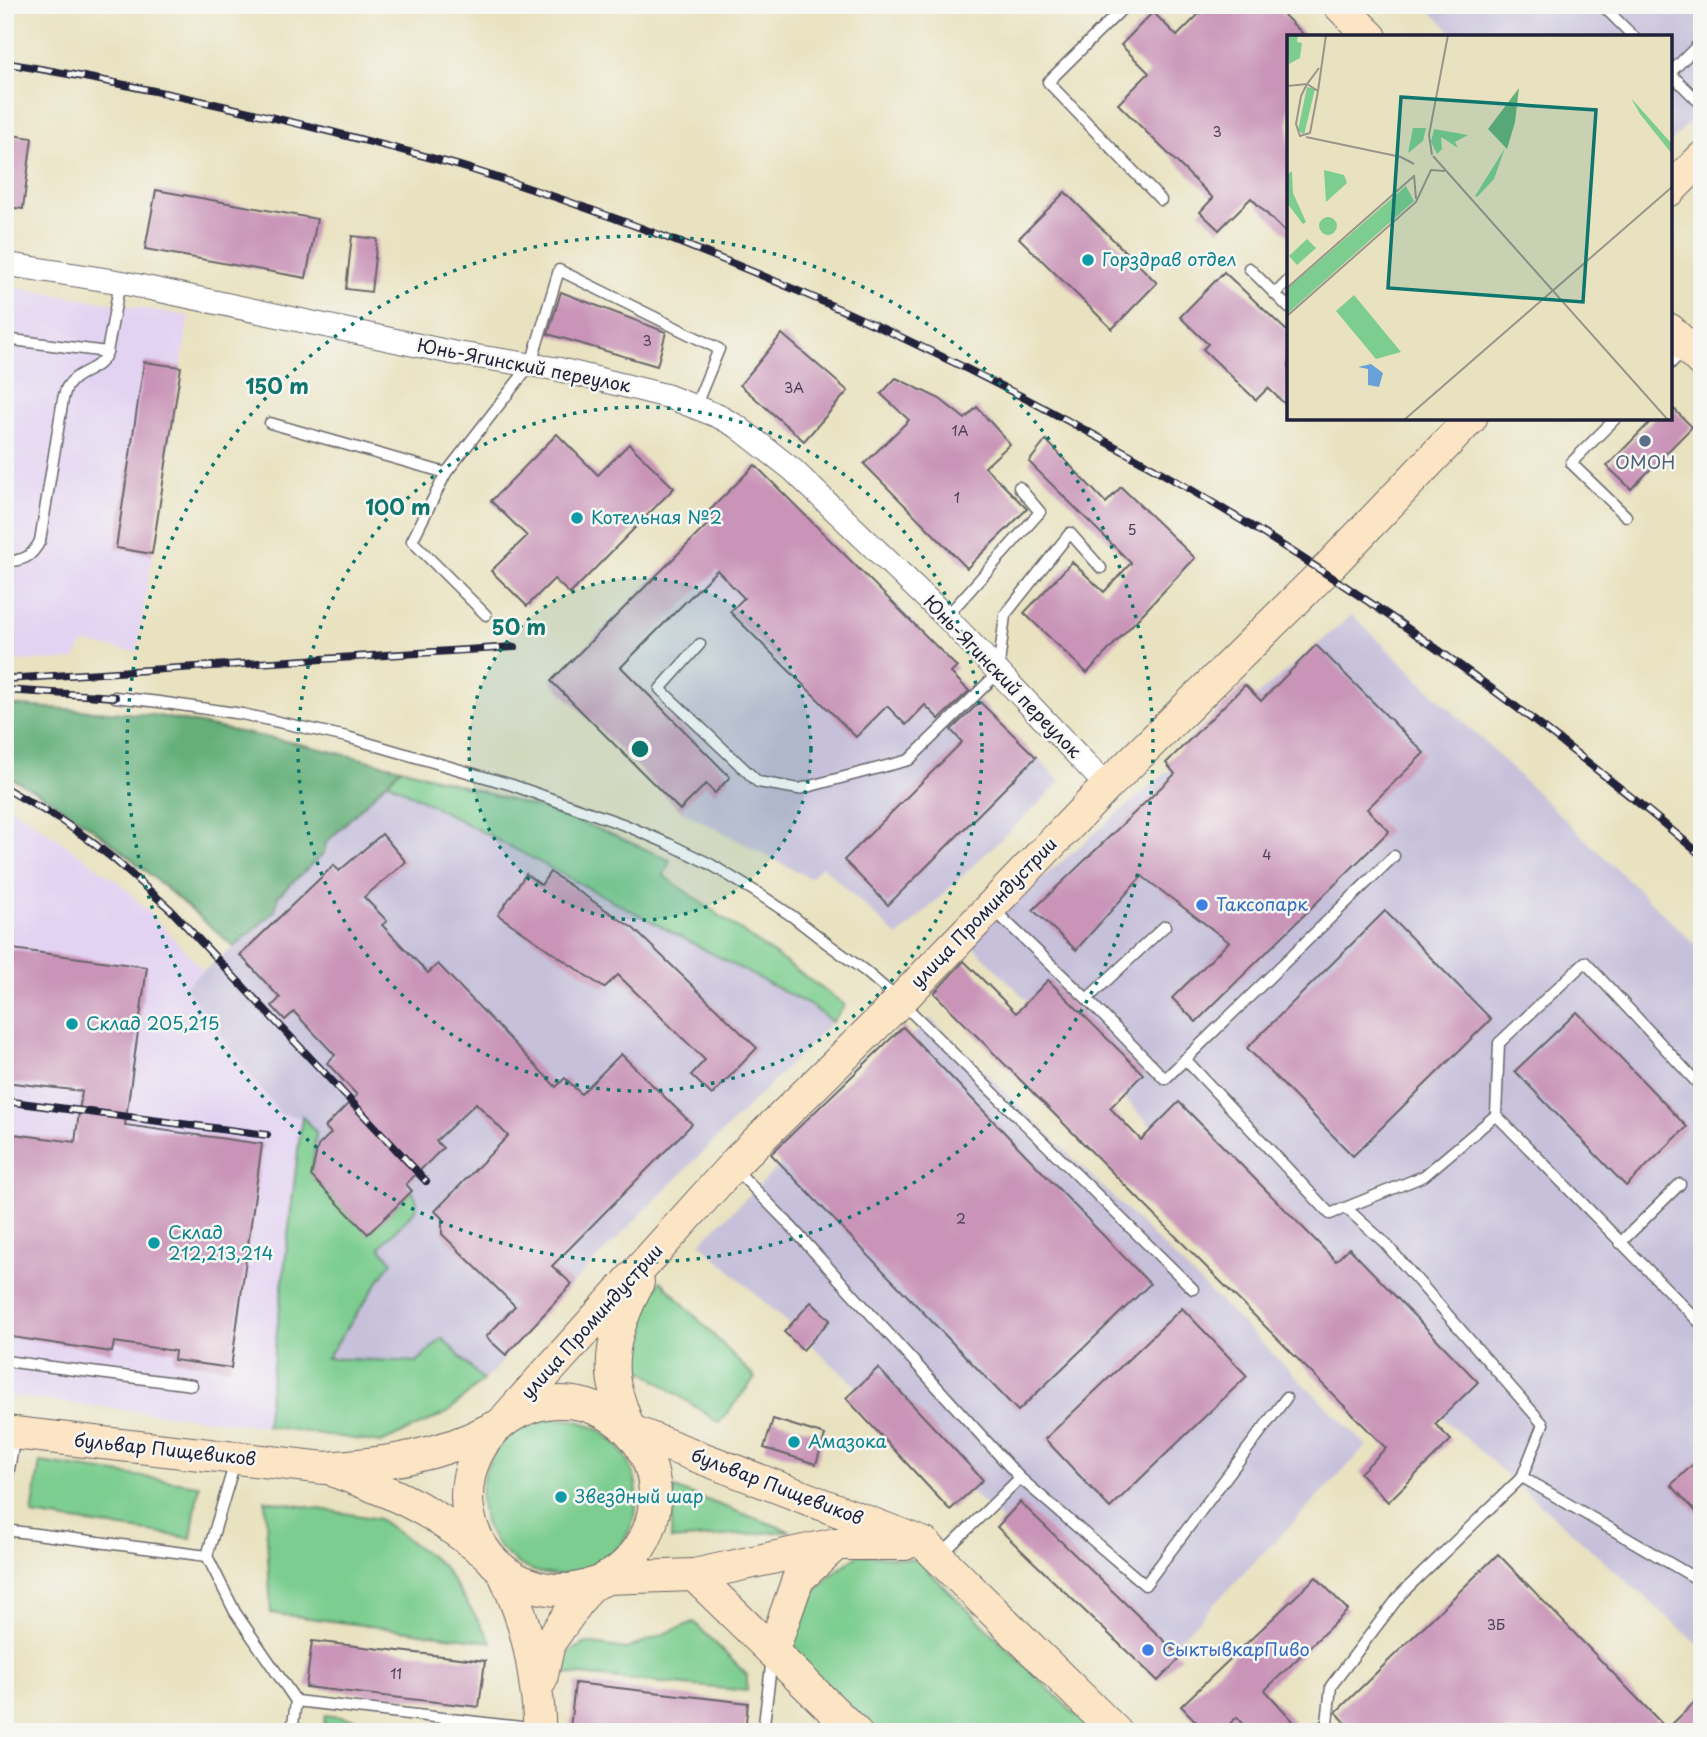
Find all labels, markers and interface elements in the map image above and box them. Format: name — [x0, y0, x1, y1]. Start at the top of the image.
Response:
inset map — [1287, 35, 1672, 420]
house number: 3 — [1212, 121, 1222, 142]
place label: Горздрав отдел — [1102, 245, 1236, 272]
marker: Горздрав отдел — [1080, 252, 1096, 268]
house number: 3 — [642, 330, 652, 351]
street label: Юнь-Ягинский переулок — [415, 331, 634, 399]
text: 150 m — [245, 369, 309, 401]
house number: 3А — [784, 377, 804, 398]
house number: 1А — [951, 420, 969, 441]
marker: ОМОН — [1637, 433, 1653, 449]
place label: ОМОН — [1615, 448, 1675, 475]
house number: 1 — [954, 487, 960, 508]
text: 100 m — [365, 490, 431, 522]
place label: Котельная №2 — [591, 503, 722, 530]
marker: Котельная №2 — [569, 510, 585, 526]
house number: 5 — [1127, 519, 1137, 540]
street label: Юнь-Ягинский переулок — [918, 589, 1088, 764]
text: 50 m — [492, 610, 546, 642]
centre of rings — [628, 737, 652, 761]
street label: улица Проминдустрии — [903, 830, 1062, 994]
house number: 4 — [1262, 844, 1272, 865]
place label: Таксопарк — [1216, 890, 1308, 917]
marker: Таксопарк — [1194, 897, 1210, 913]
place label: Склад 205,215 — [86, 1009, 219, 1036]
marker: Склад 205,215 — [64, 1016, 80, 1032]
house number: 2 — [956, 1208, 966, 1229]
place label: Склад 212,213,214 — [168, 1218, 273, 1266]
marker: Склад 212,213,214 — [146, 1235, 162, 1251]
street label: улица Проминдустрии — [514, 1237, 668, 1405]
street label: бульвар Пищевиков — [73, 1426, 257, 1471]
place label: Амазока — [808, 1427, 888, 1454]
marker: Амазока — [786, 1434, 802, 1450]
street label: бульвар Пищевиков — [688, 1440, 868, 1531]
place label: Звездный шар — [575, 1482, 704, 1509]
marker: Звездный шар — [553, 1489, 569, 1505]
house number: 3Б — [1487, 1614, 1505, 1635]
place label: СыктывкарПиво — [1162, 1635, 1310, 1662]
marker: СыктывкарПиво — [1140, 1642, 1156, 1658]
house number: 11 — [390, 1663, 402, 1684]

